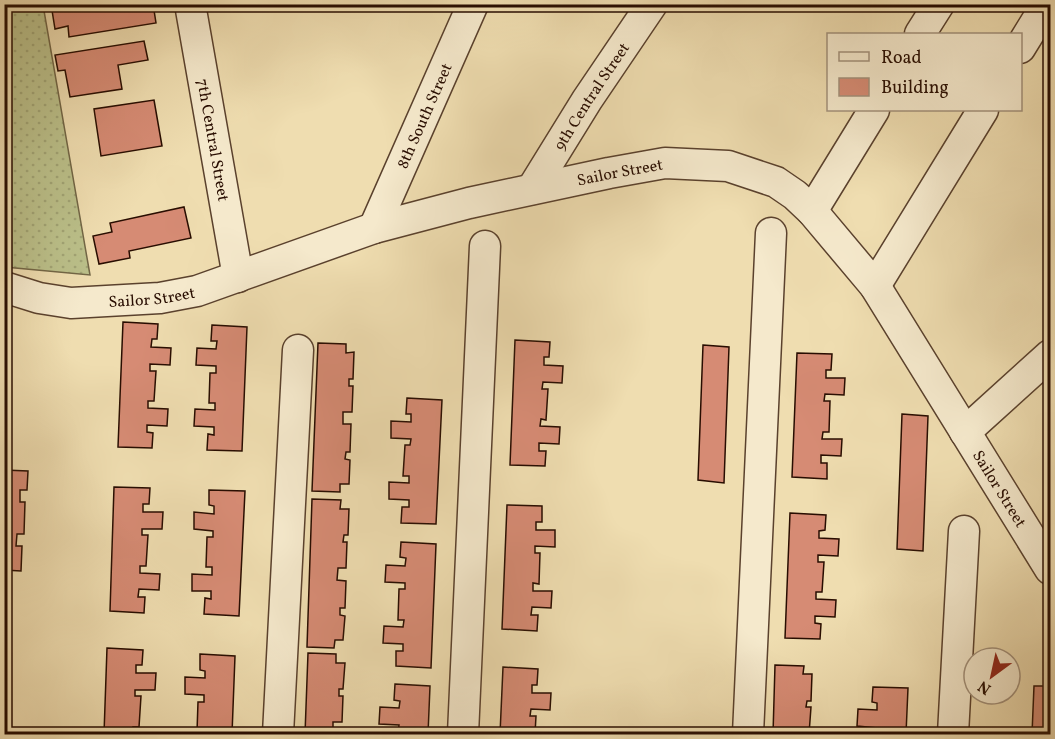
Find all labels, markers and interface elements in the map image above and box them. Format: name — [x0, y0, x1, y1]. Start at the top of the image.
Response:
legend — [827, 33, 1022, 111]
street label: 9th Central Street — [549, 39, 636, 155]
text: Road — [881, 46, 922, 71]
street label: 8th South Street — [393, 60, 459, 173]
text: Building — [881, 76, 949, 101]
street label: 7th Central Street — [190, 77, 234, 204]
street label: Sailor Street — [575, 155, 665, 193]
street label: Sailor Street — [108, 283, 197, 314]
street label: Sailor Street — [966, 447, 1031, 532]
north arrow — [962, 646, 1022, 706]
text: N — [974, 674, 996, 699]

